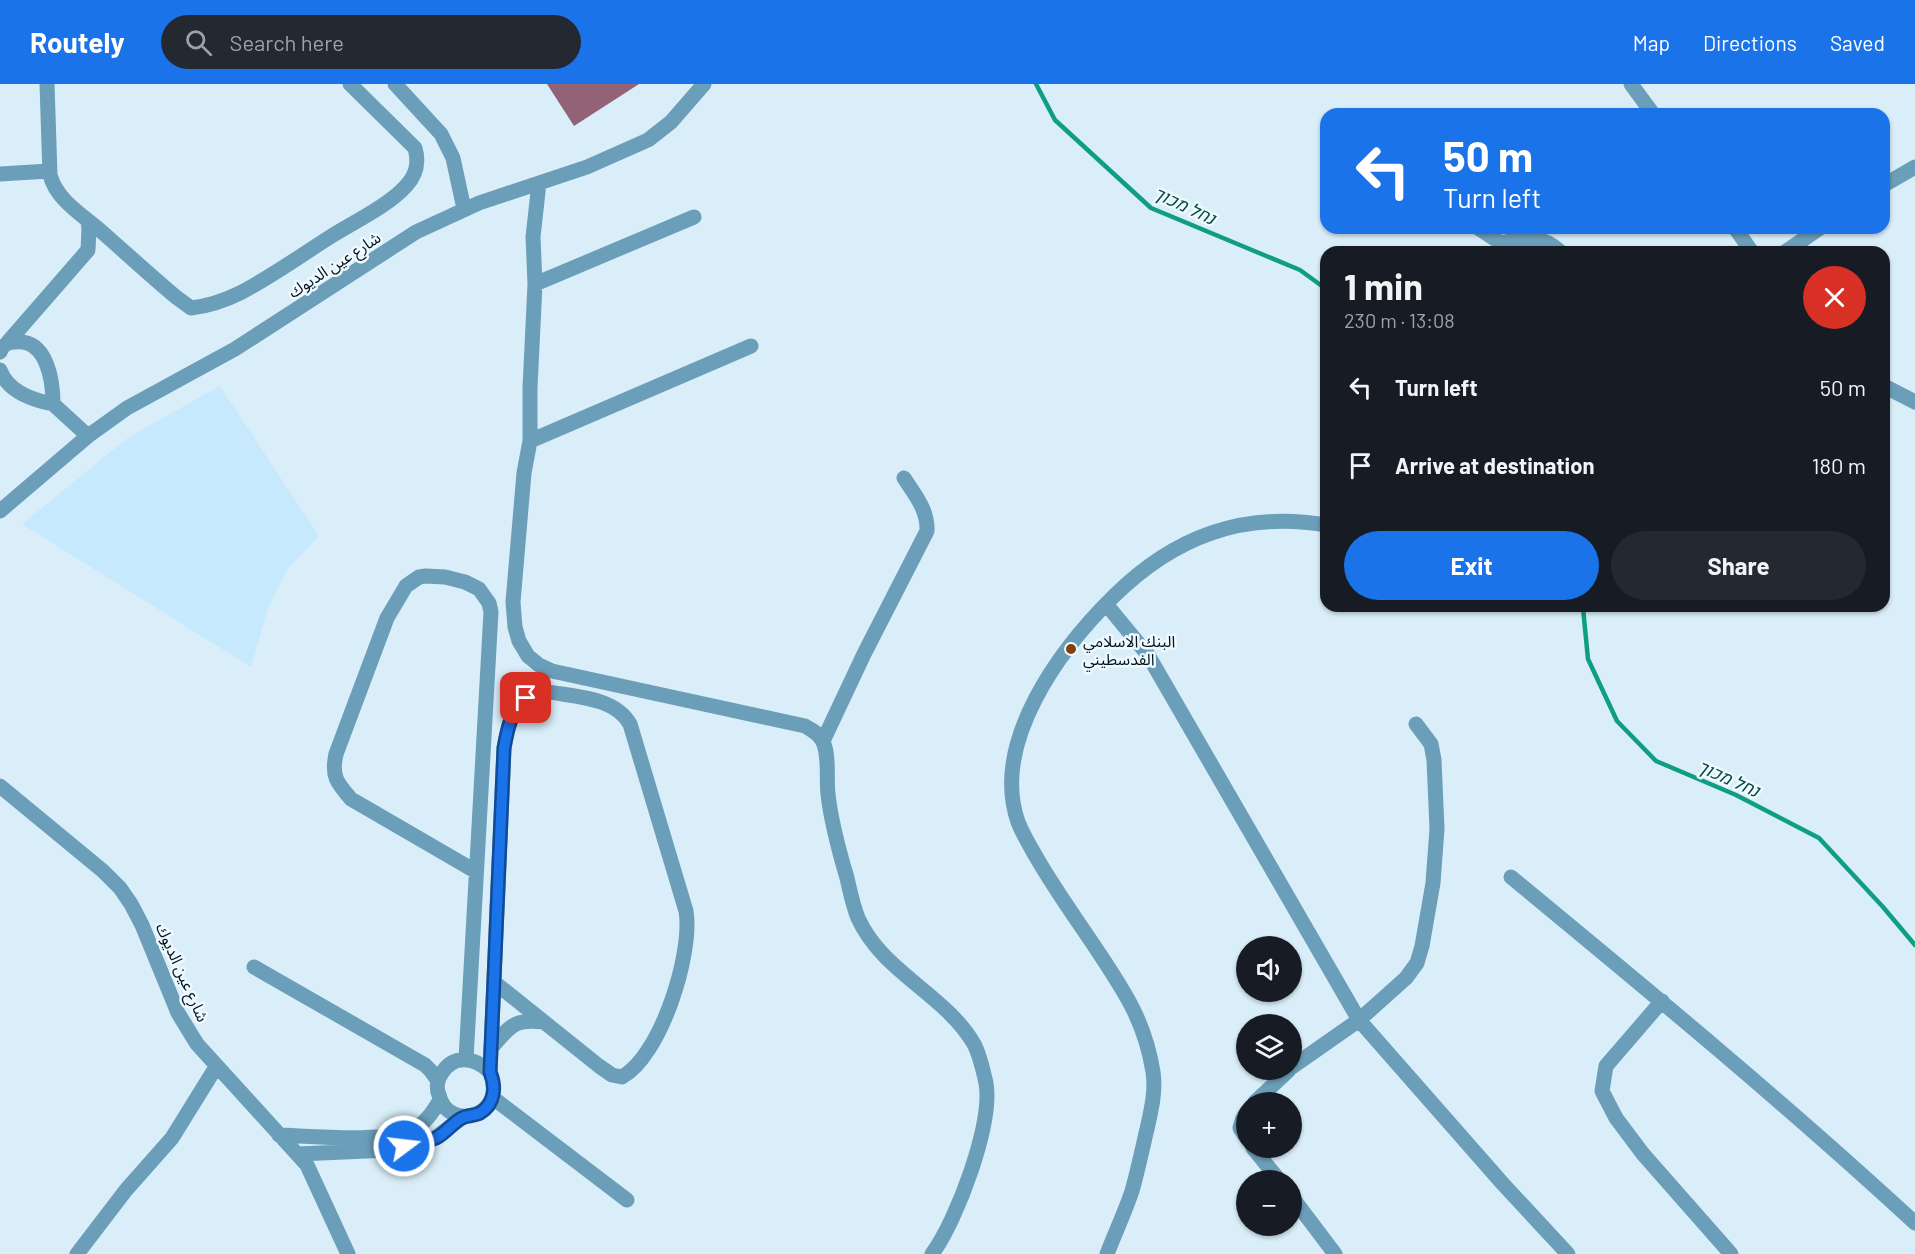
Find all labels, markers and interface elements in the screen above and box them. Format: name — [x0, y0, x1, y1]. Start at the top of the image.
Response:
search box — [161, 15, 581, 69]
text: Routely — [30, 25, 125, 59]
icon: search — [182, 26, 215, 59]
text: Search here — [230, 29, 344, 55]
text: Map — [1633, 30, 1670, 55]
text: Directions — [1703, 30, 1797, 55]
text: Saved — [1830, 30, 1885, 55]
text: 50 m — [1443, 130, 1533, 180]
icon: left — [1344, 132, 1422, 210]
water label: נחל מכוך — [1151, 181, 1221, 229]
text: Turn left — [1443, 181, 1541, 213]
street label: شارع عين الديوك — [284, 227, 386, 304]
text: 1 min — [1344, 264, 1423, 307]
button: close — [1803, 266, 1866, 329]
text: 230 m · 13:08 — [1344, 308, 1455, 332]
icon: left — [1344, 371, 1377, 404]
text: Turn left — [1395, 374, 1478, 400]
text: 50 m — [1820, 374, 1866, 400]
icon: arrive — [1344, 449, 1377, 482]
text: Arrive at destination — [1395, 452, 1594, 478]
text: 180 m — [1812, 452, 1866, 478]
button: Exit — [1344, 531, 1599, 600]
button: Share — [1611, 531, 1866, 600]
place label: البنك الاسلامي الفدسطيني — [1083, 631, 1175, 671]
marker: البنك الاسلامي الفدسطيني — [1064, 642, 1078, 656]
pin — [500, 672, 551, 723]
icon: arrive — [509, 681, 542, 714]
water label: נחל מכוך — [1695, 755, 1765, 802]
street label: شارع عين الديوك — [149, 920, 213, 1026]
map controls — [1236, 936, 1302, 1236]
button: sound — [1236, 936, 1302, 1002]
button: layers — [1236, 1014, 1302, 1080]
button: + — [1236, 1092, 1302, 1158]
position arrow — [372, 1114, 436, 1178]
button: − — [1236, 1170, 1302, 1236]

